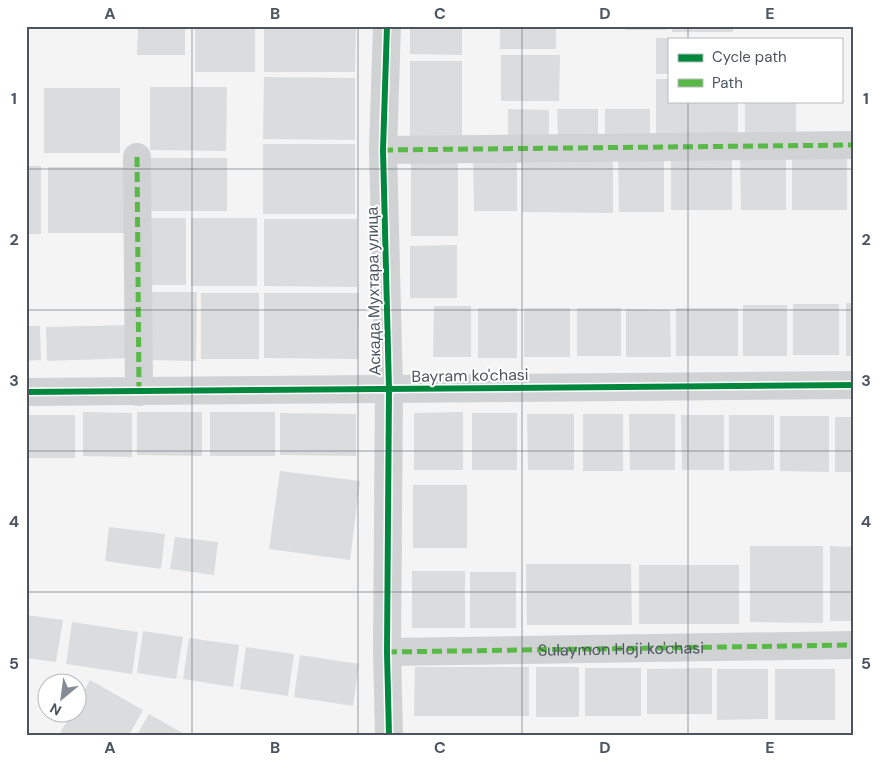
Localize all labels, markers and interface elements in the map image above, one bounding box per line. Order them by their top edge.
text: A [104,3,116,24]
text: B [270,3,280,24]
text: C [434,3,446,24]
text: D [599,3,611,24]
text: E [765,3,775,24]
legend [668,38,842,102]
text: Cycle path [712,47,787,67]
text: Path [712,73,743,93]
text: 1 [11,88,17,109]
text: 1 [863,88,869,109]
street label: Аскада Мухтара улица [362,206,385,376]
text: 2 [9,229,19,250]
text: 2 [861,229,871,250]
street label: Bayram ko'chasi [411,364,529,387]
text: 3 [9,370,19,391]
text: 3 [861,370,871,391]
text: 4 [9,511,19,532]
text: 4 [861,511,871,532]
street label: Sulaymon Hoji ko'chasi [538,637,704,661]
text: 5 [9,653,19,674]
text: 5 [861,653,871,674]
north arrow [38,674,88,724]
text: N [47,699,65,720]
text: A [104,737,116,758]
text: B [270,737,280,758]
text: C [434,737,446,758]
text: D [599,737,611,758]
text: E [765,737,775,758]

